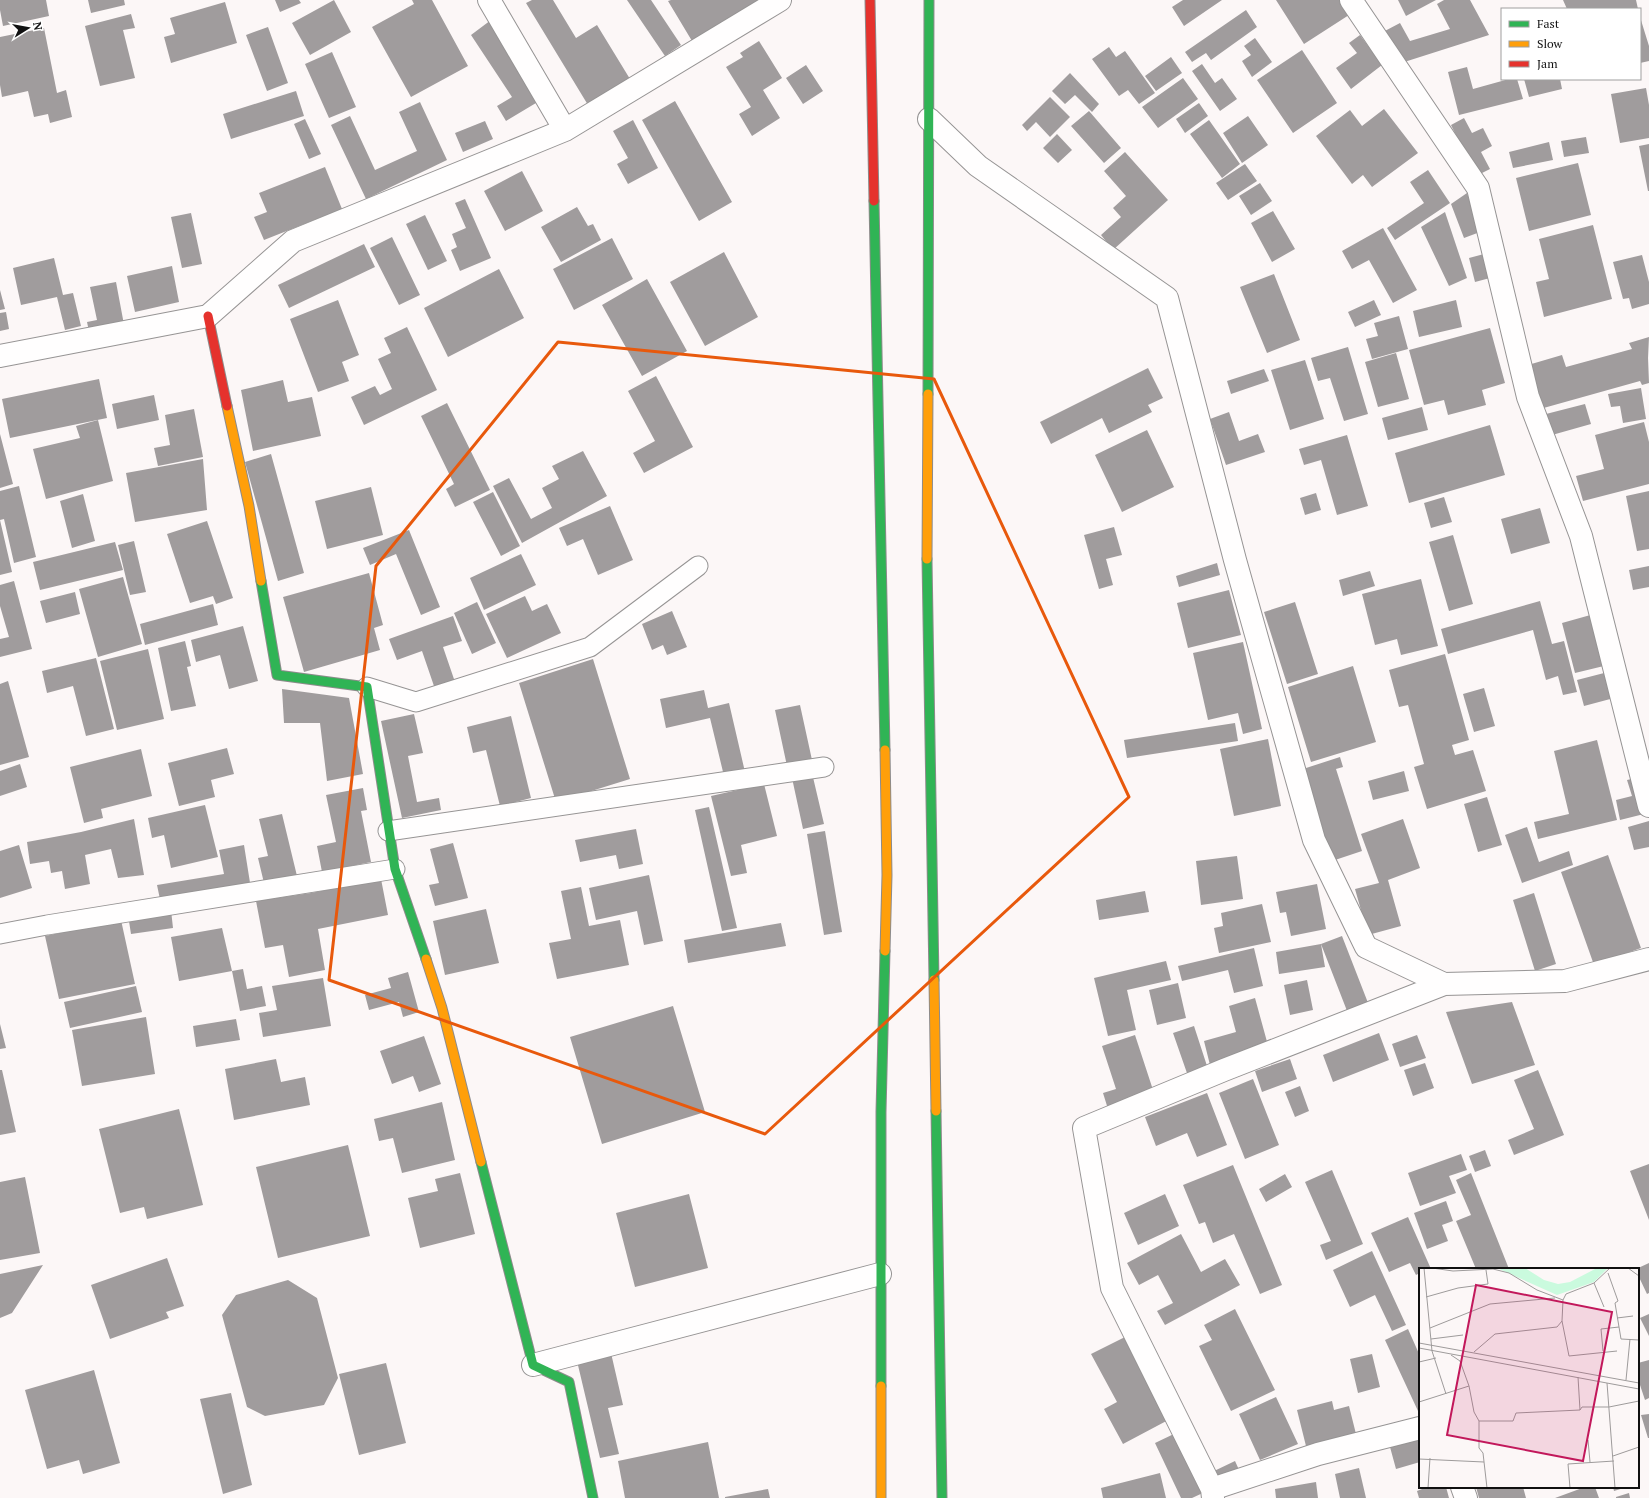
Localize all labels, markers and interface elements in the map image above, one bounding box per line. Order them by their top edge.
north arrow [8,8,48,48]
legend [1501,8,1641,80]
text: Fast [1537,16,1560,31]
text: N [30,21,46,32]
text: Slow [1537,36,1563,51]
text: Jam [1537,56,1558,71]
inset map [1419,1268,1639,1488]

